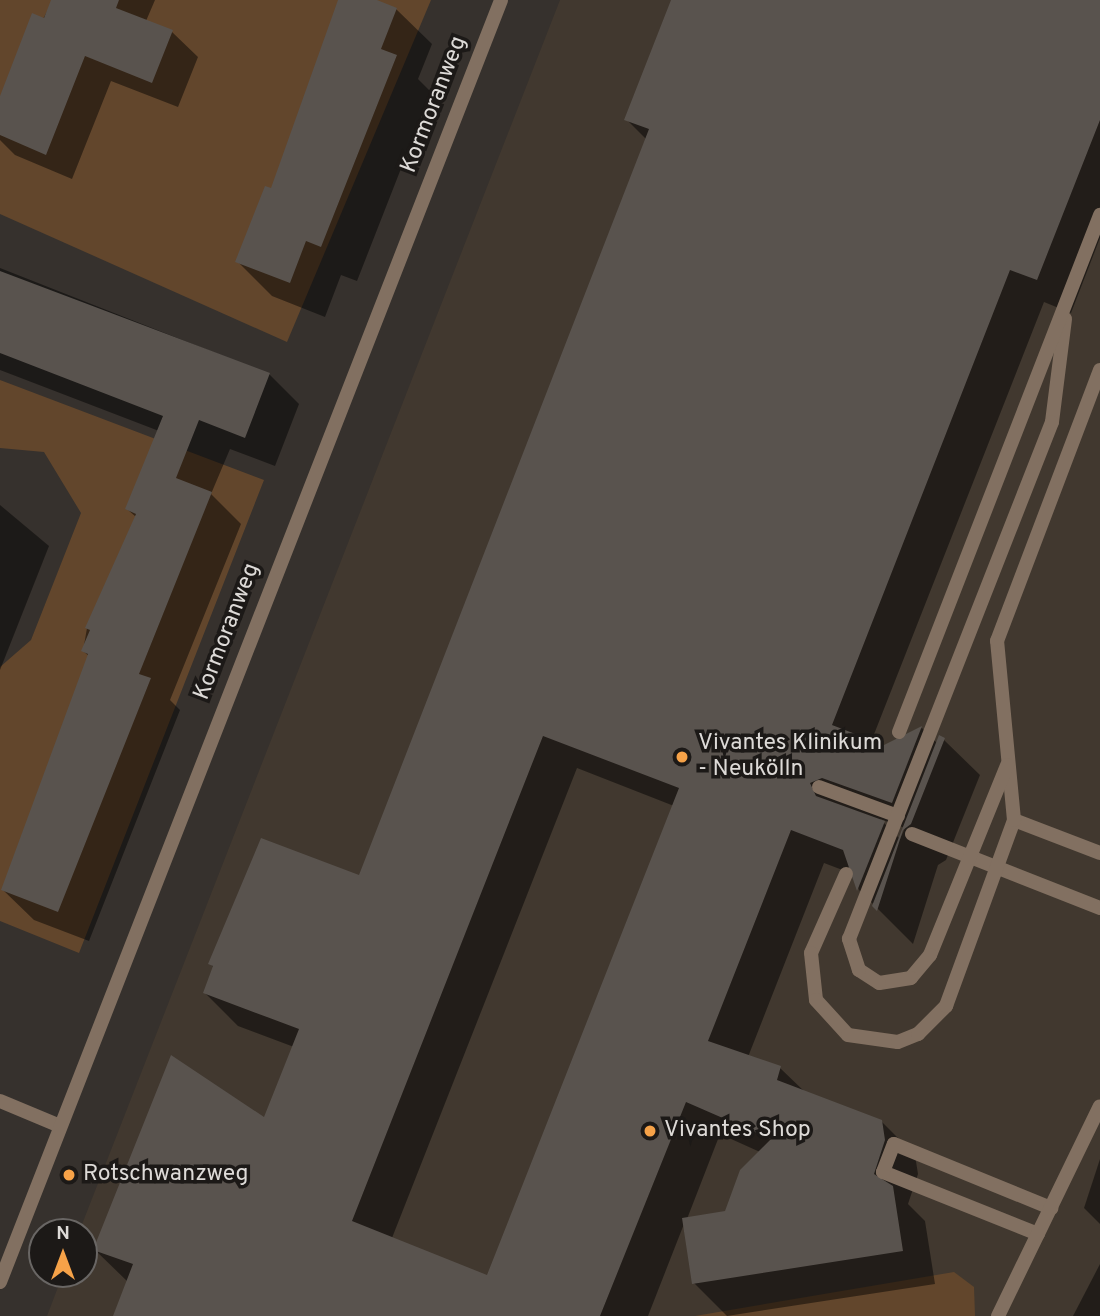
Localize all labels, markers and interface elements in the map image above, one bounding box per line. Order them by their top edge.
street label: Kormoranweg [396,33,474,177]
street label: Kormoranweg [189,560,267,704]
place label: Vivantes Klinikum - Neukölln [698,730,882,784]
marker: Vivantes Klinikum - Neukölln [672,747,692,767]
place label: Vivantes Shop [664,1117,811,1145]
marker: Vivantes Shop [642,1123,658,1139]
place label: Rotschwanzweg [83,1161,249,1189]
marker: Rotschwanzweg [61,1167,77,1183]
north arrow [28,1218,98,1288]
text: N [56,1222,70,1246]

